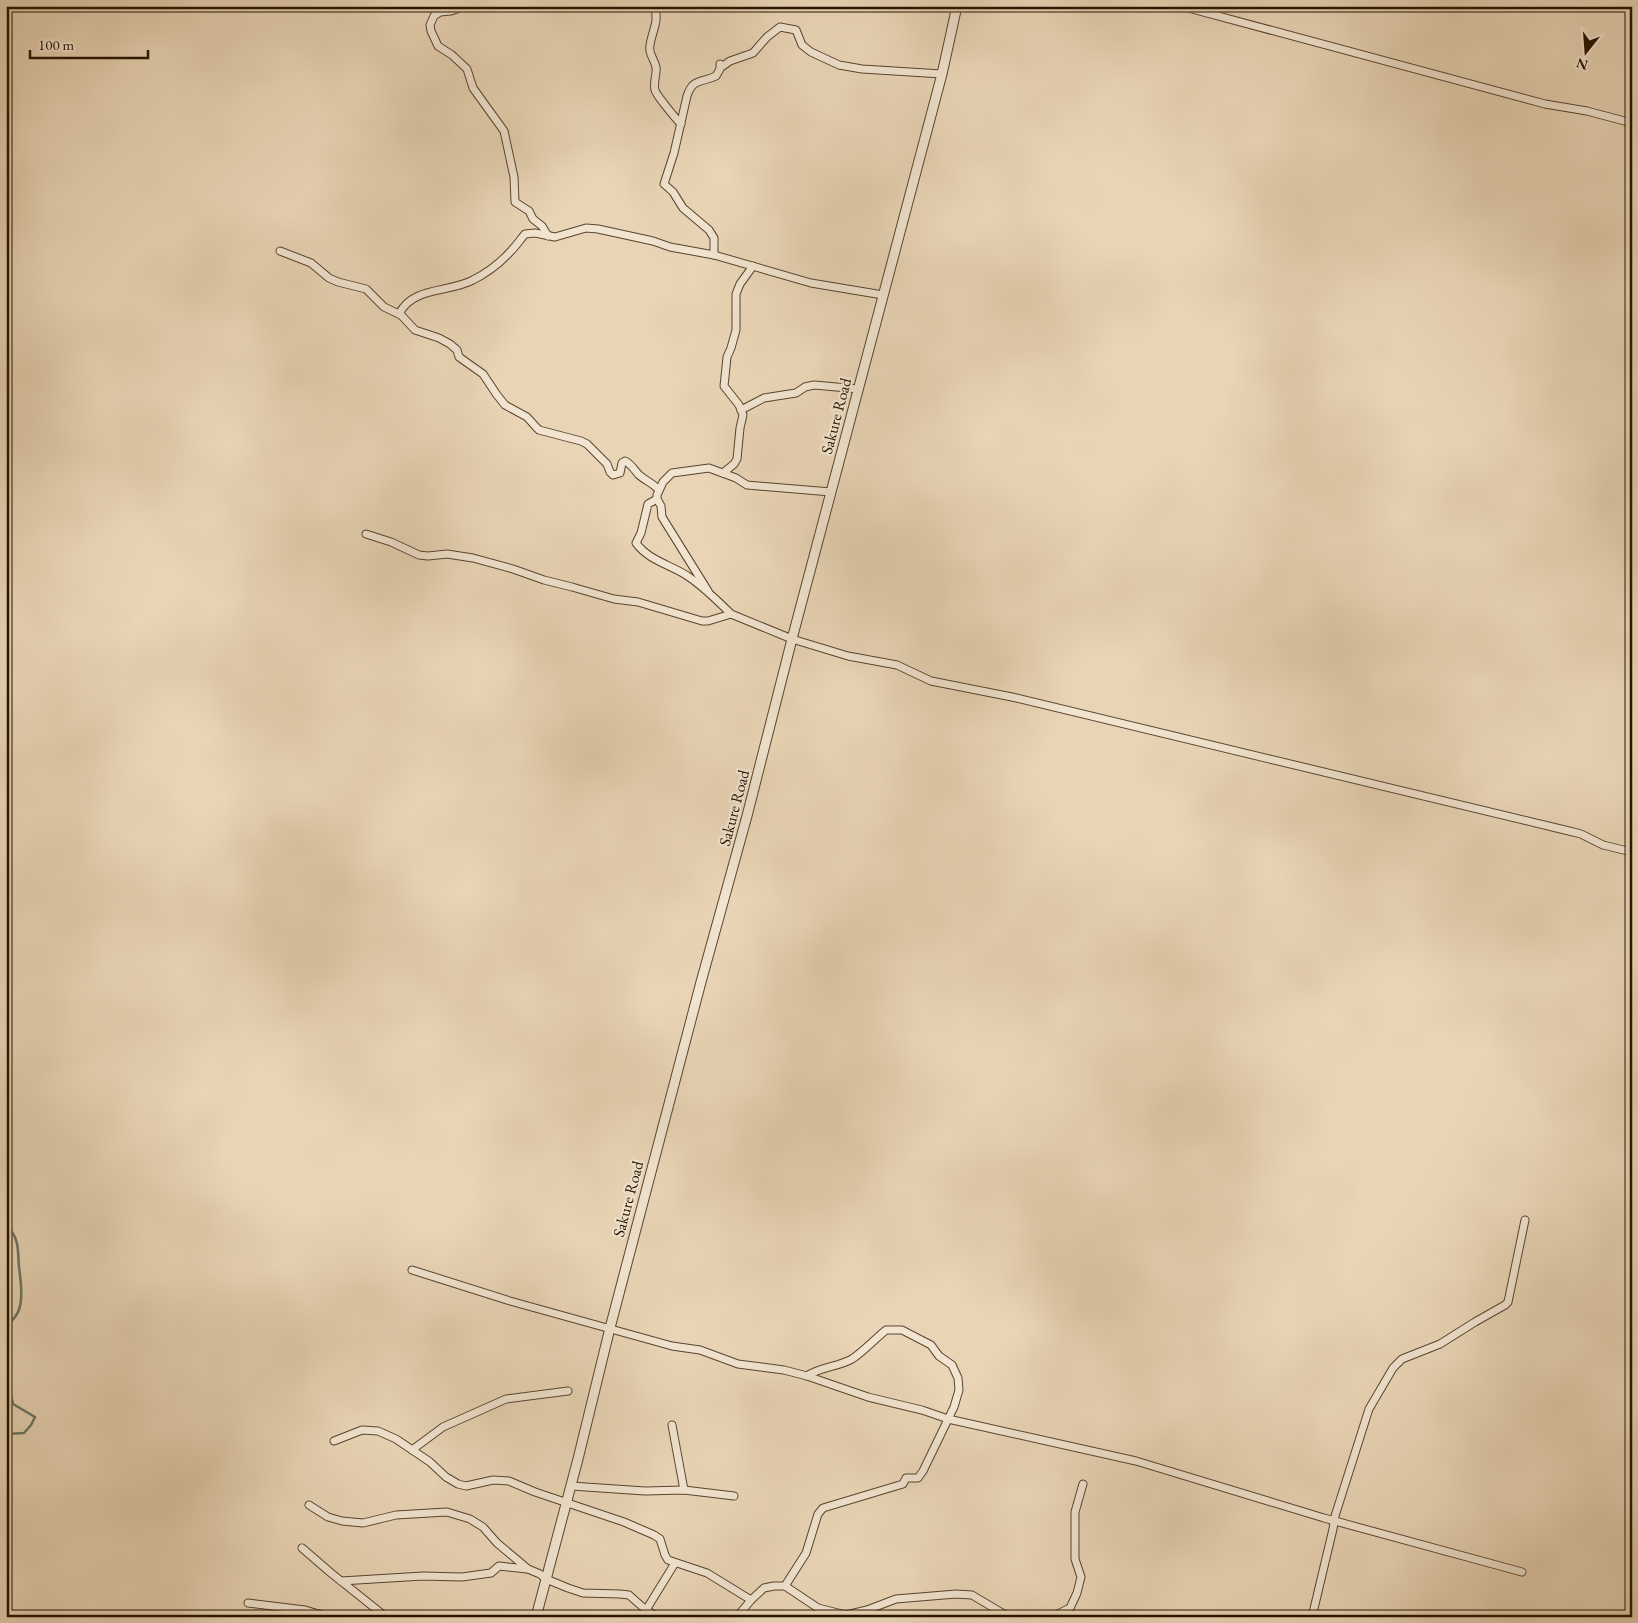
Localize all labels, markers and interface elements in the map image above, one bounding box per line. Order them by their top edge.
scale bar [30,28,148,60]
north arrow [1560,28,1610,78]
text: 100 m [38,35,75,54]
text: N [1574,54,1590,75]
street label: Sakure Road [816,375,856,456]
street label: Sakure Road [714,767,754,848]
street label: Sakure Road [608,1158,648,1239]

